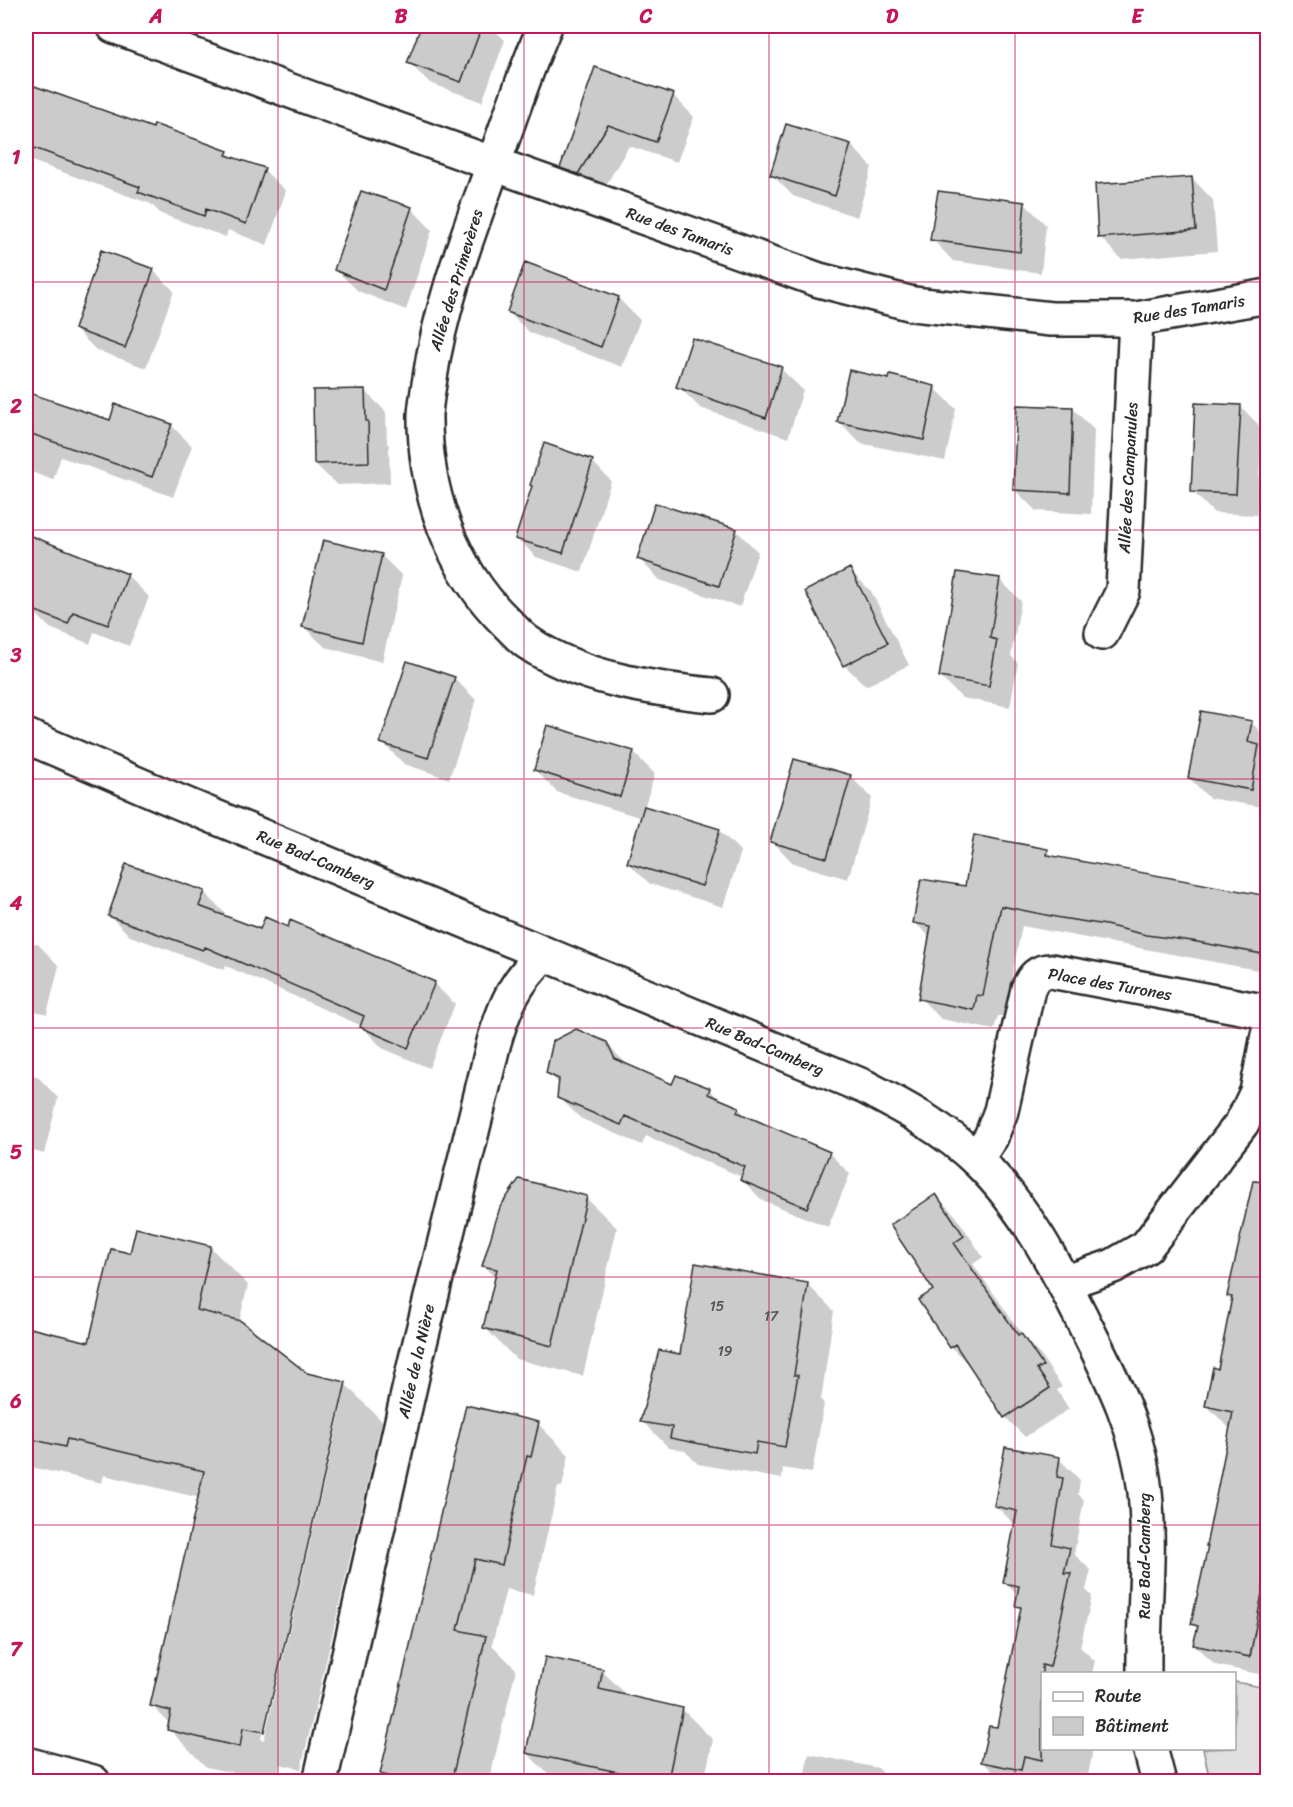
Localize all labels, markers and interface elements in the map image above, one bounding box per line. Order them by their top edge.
text: A [148,0,163,34]
text: B [395,0,408,34]
text: C [639,0,653,34]
text: D [886,0,899,34]
text: E [1131,0,1144,34]
text: 1 [12,140,21,175]
street label: Rue des Tamaris [622,198,738,264]
street label: Allée des Primevères [420,205,491,355]
street label: Rue des Tamaris [1131,286,1247,332]
text: 2 [9,389,22,424]
street label: Allée des Campanules [1110,401,1146,555]
text: 3 [10,638,22,673]
street label: Rue Bad-Camberg [252,821,380,897]
text: 4 [9,886,23,921]
street label: Place des Turones [1046,959,1175,1009]
street label: Rue Bad-Camberg [701,1008,829,1084]
text: 5 [10,1135,22,1170]
house number: 15 [710,1294,725,1319]
street label: Allée de la Nière [389,1301,443,1422]
house number: 17 [764,1304,779,1329]
house number: 19 [718,1339,733,1364]
text: 6 [9,1384,22,1419]
street label: Rue Bad-Camberg [1130,1493,1159,1619]
text: 7 [10,1632,23,1667]
legend [1041,1672,1236,1750]
text: Route [1095,1680,1142,1712]
text: Bâtiment [1095,1710,1169,1742]

